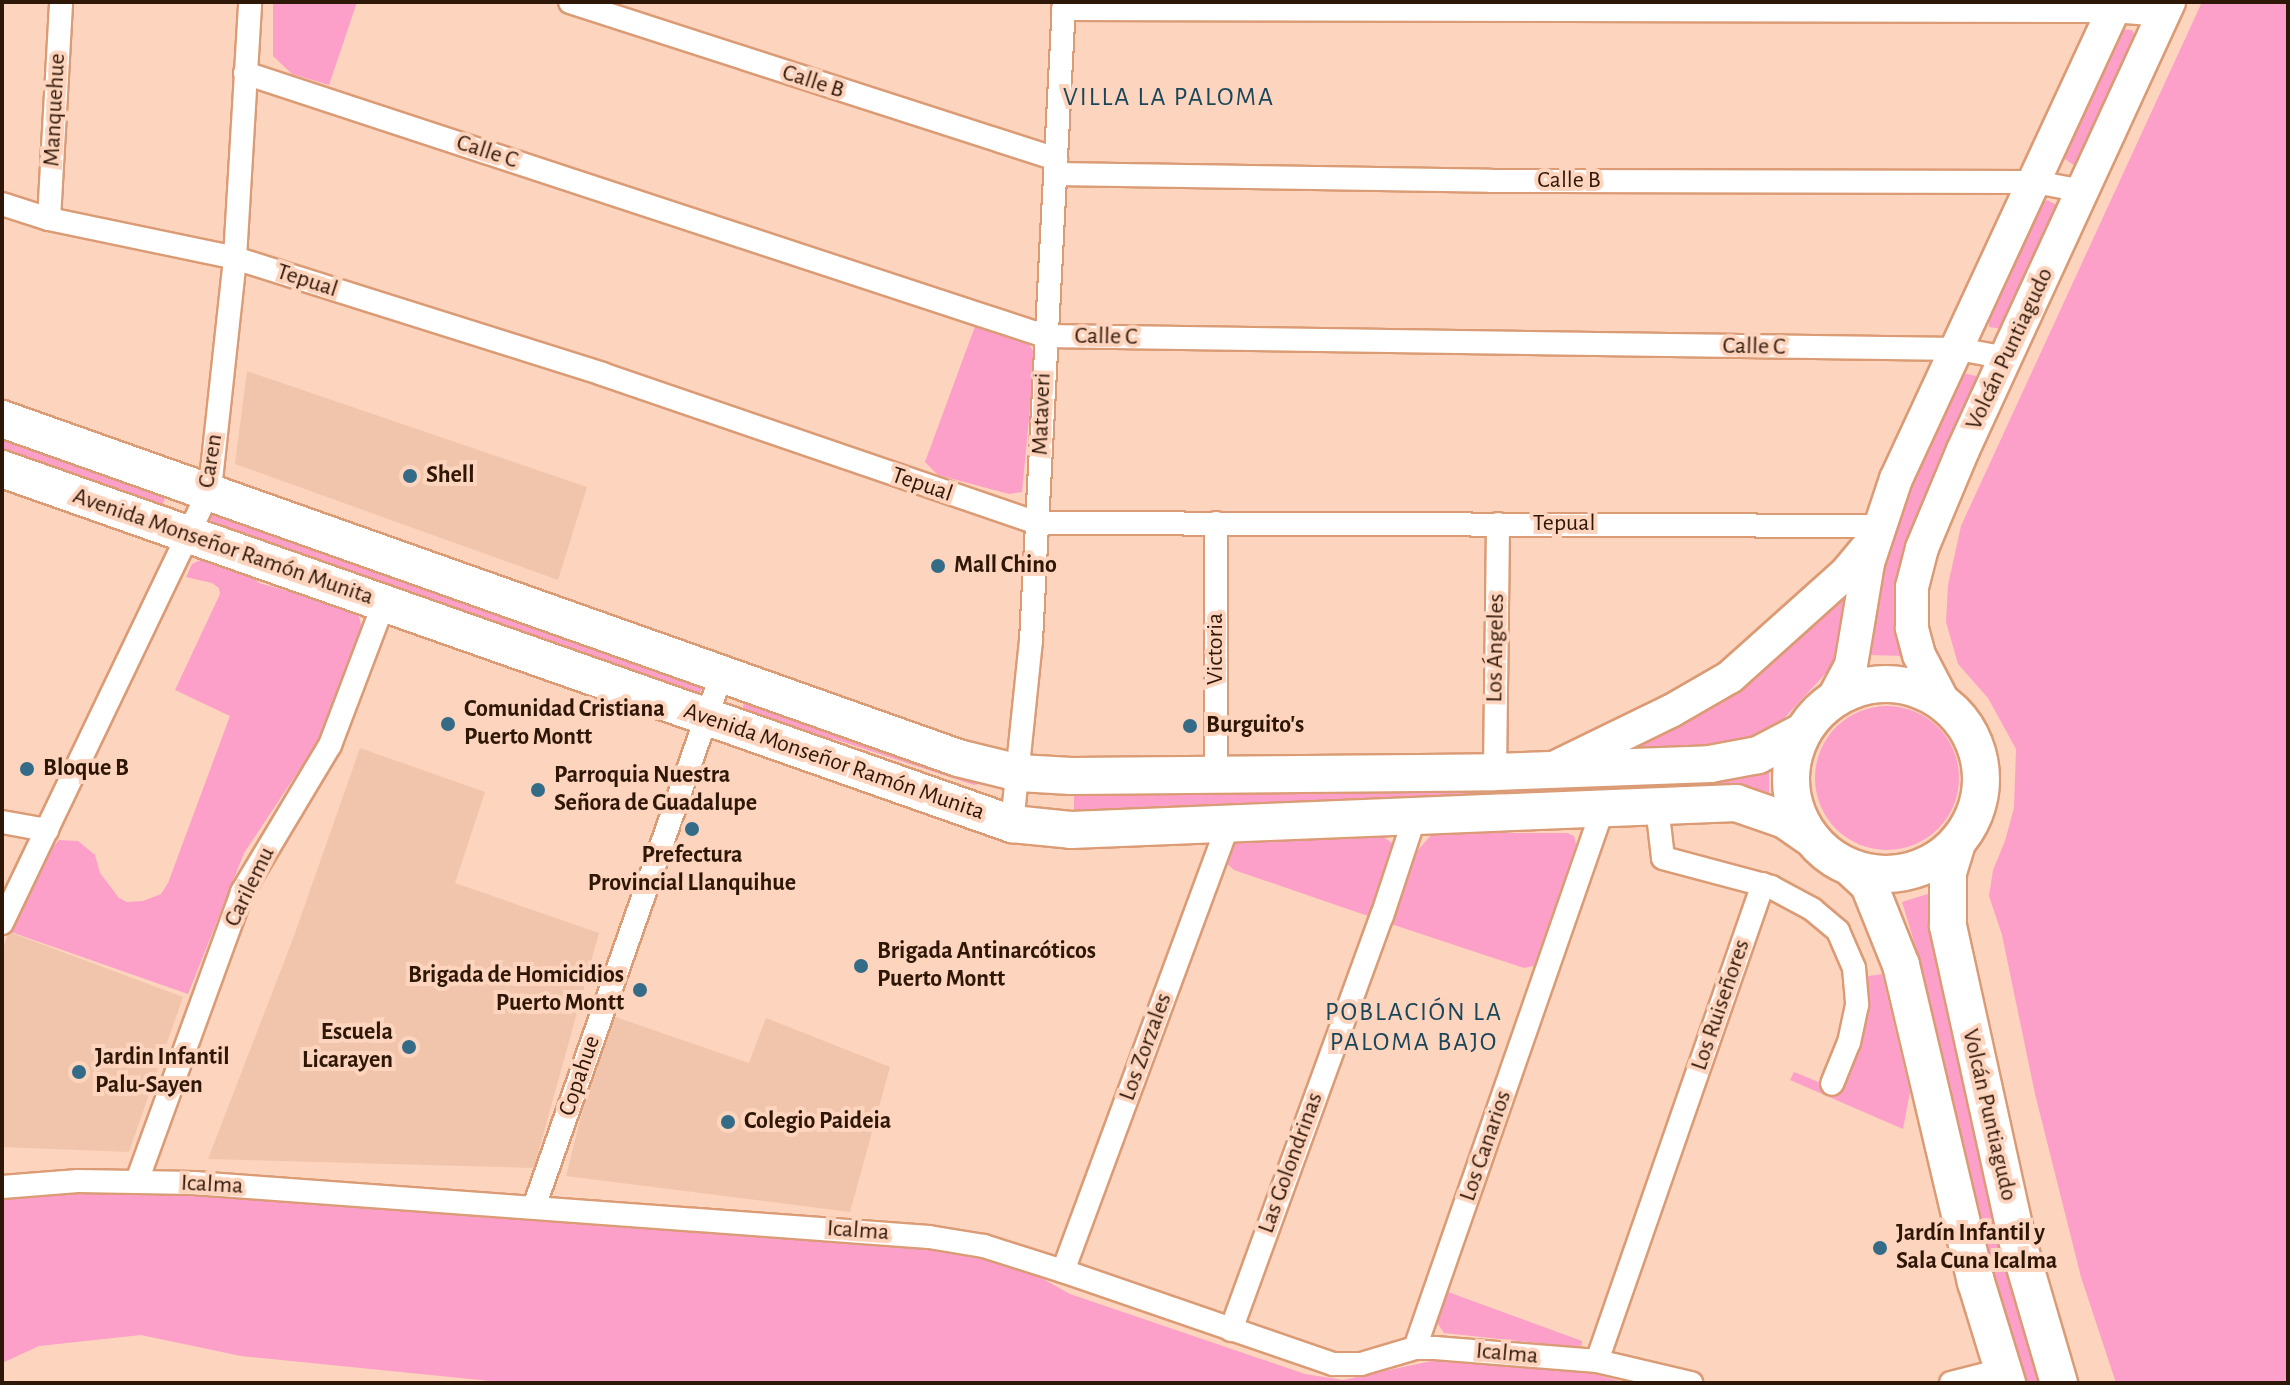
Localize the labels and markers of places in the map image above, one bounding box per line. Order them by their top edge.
place label: Shell [426,462,474,490]
marker: Shell [401,467,419,485]
place label: Mall Chino [954,552,1057,580]
marker: Mall Chino [929,557,947,575]
place label: Comunidad Cristiana Puerto Montt [464,696,665,752]
place label: Burguito's [1206,712,1304,740]
marker: Comunidad Cristiana Puerto Montt [439,715,457,733]
marker: Burguito's [1181,717,1199,735]
place label: Bloque B [43,755,129,783]
marker: Bloque B [18,760,36,778]
place label: Parroquia Nuestra Señora de Guadalupe [554,762,757,818]
marker: Parroquia Nuestra Señora de Guadalupe [529,781,547,799]
marker: Prefectura Provincial Llanquihue [683,820,701,838]
place label: Prefectura Provincial Llanquihue [588,842,796,898]
place label: Brigada Antinarcóticos Puerto Montt [877,938,1096,994]
marker: Brigada Antinarcóticos Puerto Montt [852,957,870,975]
place label: Brigada de Homicidios Puerto Montt [408,962,624,1018]
marker: Brigada de Homicidios Puerto Montt [631,981,649,999]
place label: Escuela Licarayen [302,1019,393,1075]
marker: Escuela Licarayen [400,1038,418,1056]
place label: Jardin Infantil Palu-Sayen [95,1044,230,1100]
marker: Jardin Infantil Palu-Sayen [70,1063,88,1081]
place label: Colegio Paideia [744,1108,891,1136]
marker: Colegio Paideia [719,1113,737,1131]
place label: Jardín Infantil y Sala Cuna Icalma [1896,1220,2057,1276]
marker: Jardín Infantil y Sala Cuna Icalma [1871,1239,1889,1257]

